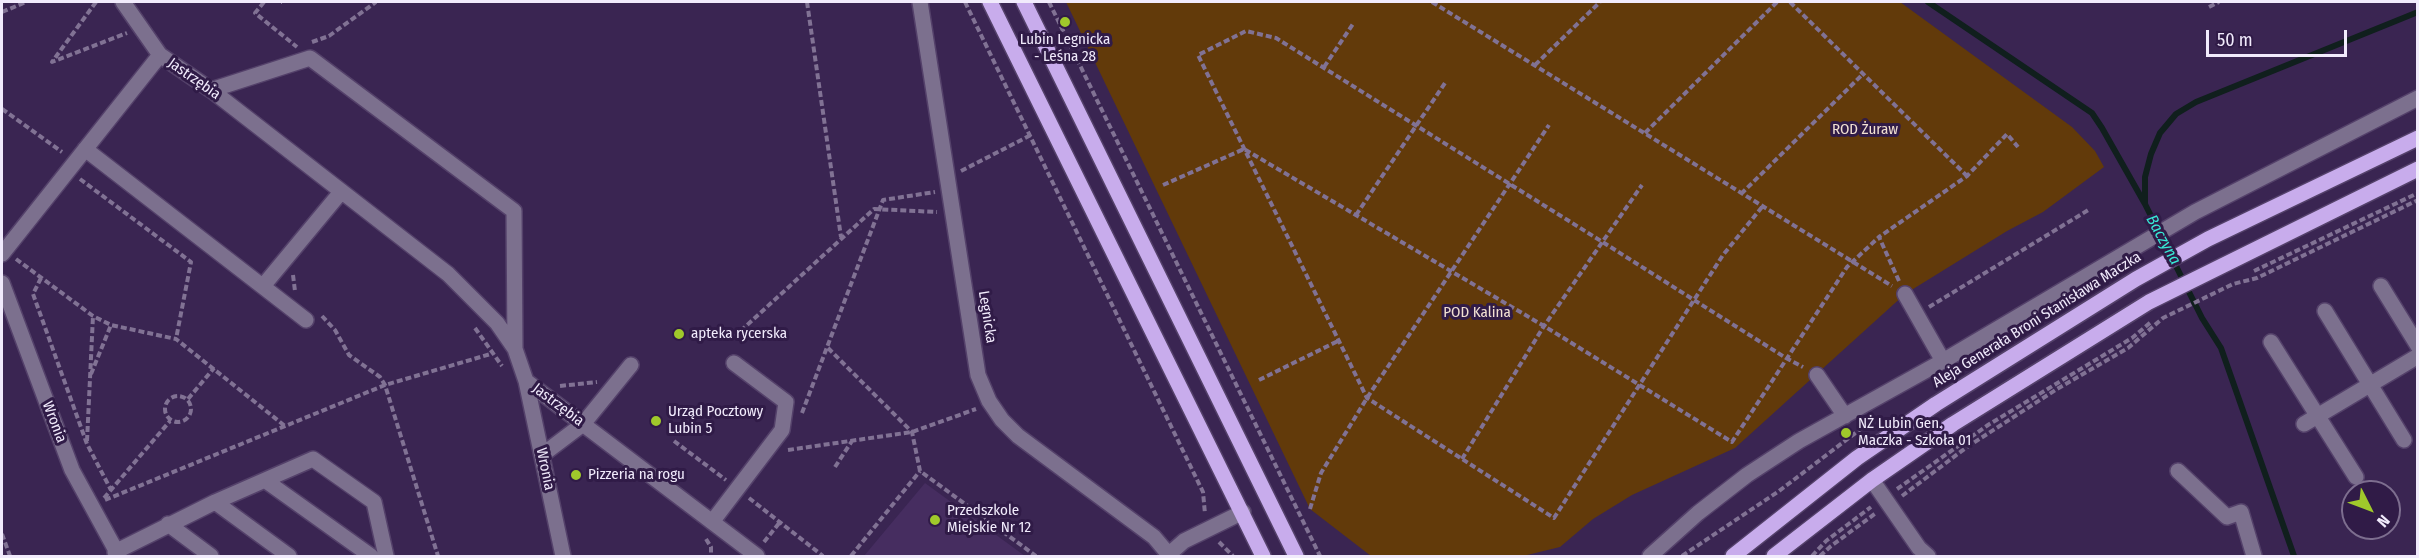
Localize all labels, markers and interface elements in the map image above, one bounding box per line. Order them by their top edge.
marker: Lubin Legnicka - Leśna 28 [1058,15,1072,29]
scale bar [2209,18,2350,56]
text: 50 m [2217,29,2253,51]
place label: Lubin Legnicka - Leśna 28 [1020,31,1110,66]
street label: Jastrzębia [164,54,224,104]
park label: ROD Żuraw [1832,121,1898,139]
water label: Baczyna [2142,212,2184,268]
street label: Aleja Generała Broni Stanisława Maczka [1929,248,2145,392]
street label: Legnicka [974,289,1000,345]
park label: POD Kalina [1443,304,1511,322]
place label: apteka rycerska [691,325,787,343]
marker: apteka rycerska [672,327,686,341]
street label: Jastrzębia [529,380,587,430]
street label: Wronia [38,399,70,445]
place label: Urząd Pocztowy Lubin 5 [668,403,763,438]
marker: Urząd Pocztowy Lubin 5 [649,414,663,428]
place label: NŻ Lubin Gen. Maczka - Szkoła 01 [1858,415,1971,450]
marker: NŻ Lubin Gen. Maczka - Szkoła 01 [1839,426,1853,440]
street label: Wronia [532,446,558,492]
place label: Pizzeria na rogu [588,466,685,484]
marker: Pizzeria na rogu [569,468,583,482]
north arrow [2341,480,2401,540]
place label: Przedszkole Miejskie Nr 12 [947,502,1031,537]
text: N [2373,511,2394,531]
marker: Przedszkole Miejskie Nr 12 [928,513,942,527]

